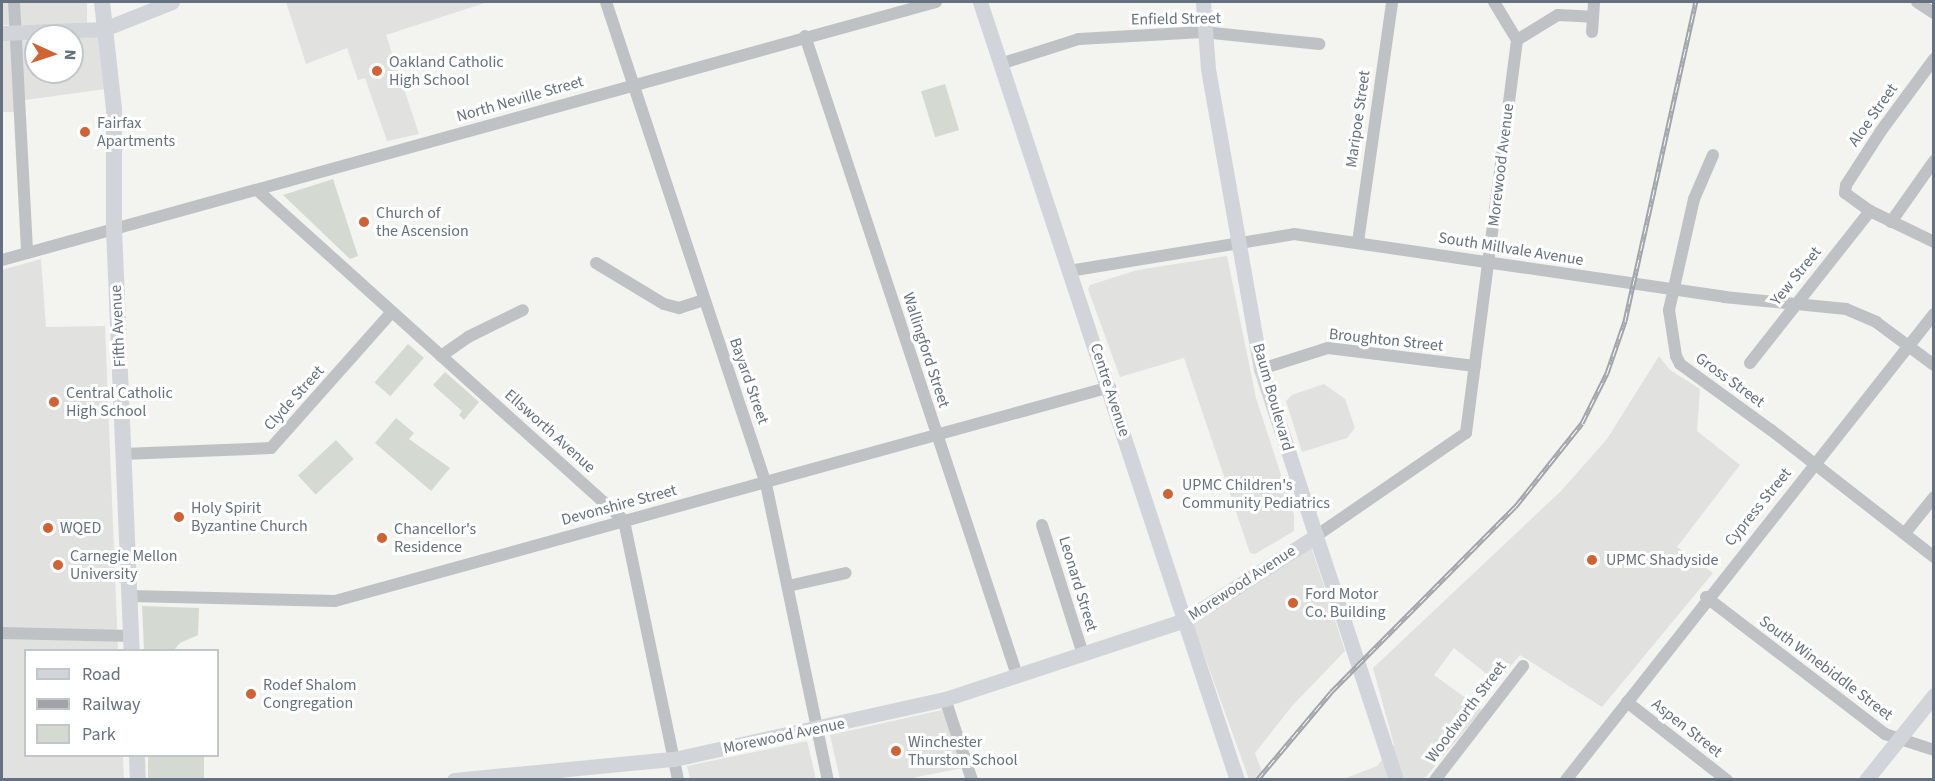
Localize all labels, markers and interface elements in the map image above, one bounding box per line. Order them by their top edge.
street label: Enfield Street [1131,9,1221,29]
north arrow [24,24,84,84]
text: N [59,49,81,61]
place label: Oakland Catholic High School [389,52,504,90]
marker: Oakland Catholic High School [370,64,384,78]
street label: Maripoe Street [1342,69,1374,169]
street label: North Neville Street [454,72,586,126]
street label: Aloe Street [1844,80,1902,150]
street label: Morewood Avenue [1484,102,1518,228]
place label: Fairfax Apartments [97,113,175,151]
marker: Fairfax Apartments [78,125,92,139]
place label: Church of the Ascension [376,203,469,241]
marker: Church of the Ascension [357,215,371,229]
street label: South Millvale Avenue [1437,228,1585,270]
street label: Yew Street [1767,243,1825,309]
street label: Fifth Avenue [106,284,130,368]
street label: Wallingford Street [898,290,954,410]
street label: Broughton Street [1328,324,1444,356]
street label: Bayard Street [725,335,773,427]
street label: Centre Avenue [1086,341,1134,439]
street label: Baum Boulevard [1248,341,1298,453]
street label: Gross Street [1692,349,1768,411]
street label: Clyde Street [260,362,328,434]
place label: Central Catholic High School [66,383,173,421]
street label: Ellsworth Avenue [501,385,599,477]
marker: Central Catholic High School [47,395,61,409]
street label: Cypress Street [1721,464,1795,550]
place label: UPMC Children's Community Pediatrics [1182,475,1330,513]
street label: Devonshire Street [559,480,679,530]
marker: UPMC Children's Community Pediatrics [1159,485,1177,503]
place label: Holy Spirit Byzantine Church [191,498,308,536]
marker: Holy Spirit Byzantine Church [172,510,186,524]
place label: WQED [60,518,101,538]
place label: Chancellor's Residence [394,519,476,557]
marker: WQED [41,521,55,535]
marker: Chancellor's Residence [375,531,389,545]
street label: Leonard Street [1054,534,1102,634]
street label: Morewood Avenue [1185,541,1299,625]
place label: Carnegie Mellon University [70,546,178,584]
place label: UPMC Shadyside [1606,550,1718,570]
marker: UPMC Shadyside [1583,551,1601,569]
marker: Carnegie Mellon University [51,558,65,572]
place label: Ford Motor Co. Building [1305,584,1386,622]
marker: Ford Motor Co. Building [1286,596,1300,610]
street label: South Winebiddle Street [1755,612,1897,724]
legend [24,649,219,757]
street label: Woodworth Street [1422,658,1510,766]
text: Road [82,662,121,687]
place label: Rodef Shalom Congregation [263,675,357,713]
marker: Rodef Shalom Congregation [244,687,258,701]
text: Railway [82,692,141,717]
street label: Aspen Street [1648,694,1726,762]
street label: Morewood Avenue [721,714,847,758]
text: Park [82,722,116,747]
place label: Winchester Thurston School [908,732,1018,770]
marker: Winchester Thurston School [889,744,903,758]

